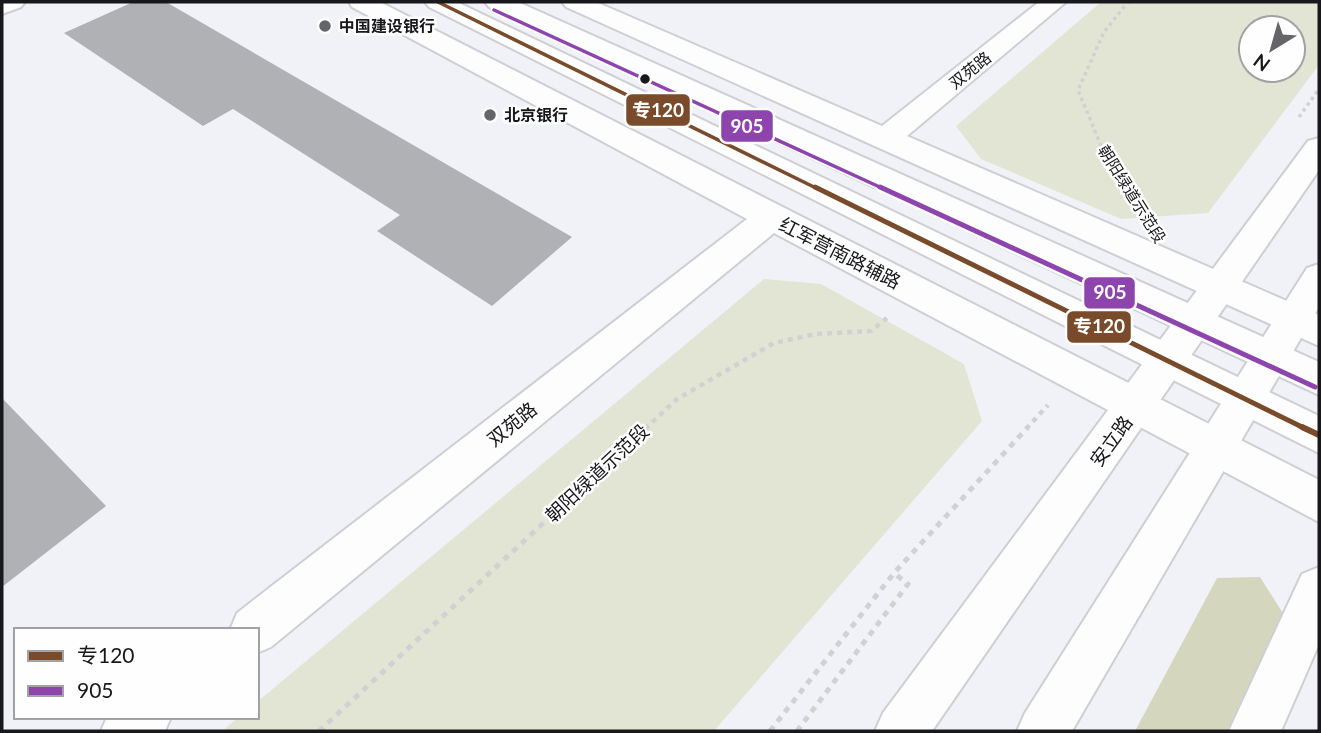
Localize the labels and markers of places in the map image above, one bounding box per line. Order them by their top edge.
place label: 中国建设银行 [339,16,435,35]
marker: 中国建设银行 [317,18,333,34]
unlabelled marker [638,72,652,86]
place label: 北京银行 [504,105,568,124]
marker: 北京银行 [482,107,498,123]

